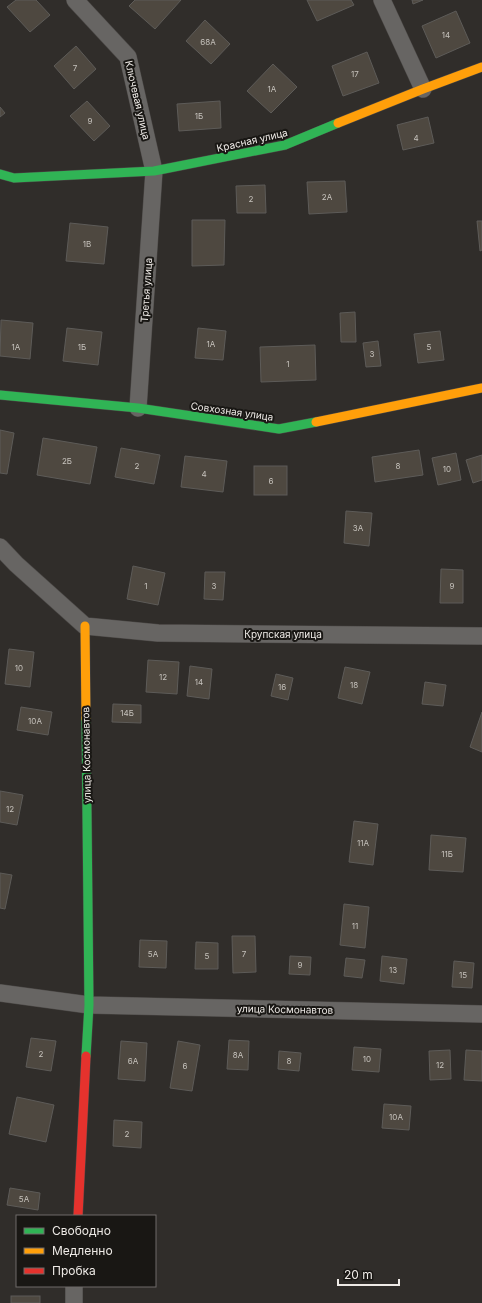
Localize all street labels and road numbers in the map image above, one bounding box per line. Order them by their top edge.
street label: Ключевая улица [123,59,153,141]
street label: Красная улица [215,126,289,154]
street label: Третья улица [138,257,154,323]
street label: Совхозная улица [190,399,274,423]
street label: Крупская улица [244,628,322,640]
street label: улица Космонавтов [79,706,93,803]
street label: улица Космонавтов [237,1002,334,1016]

